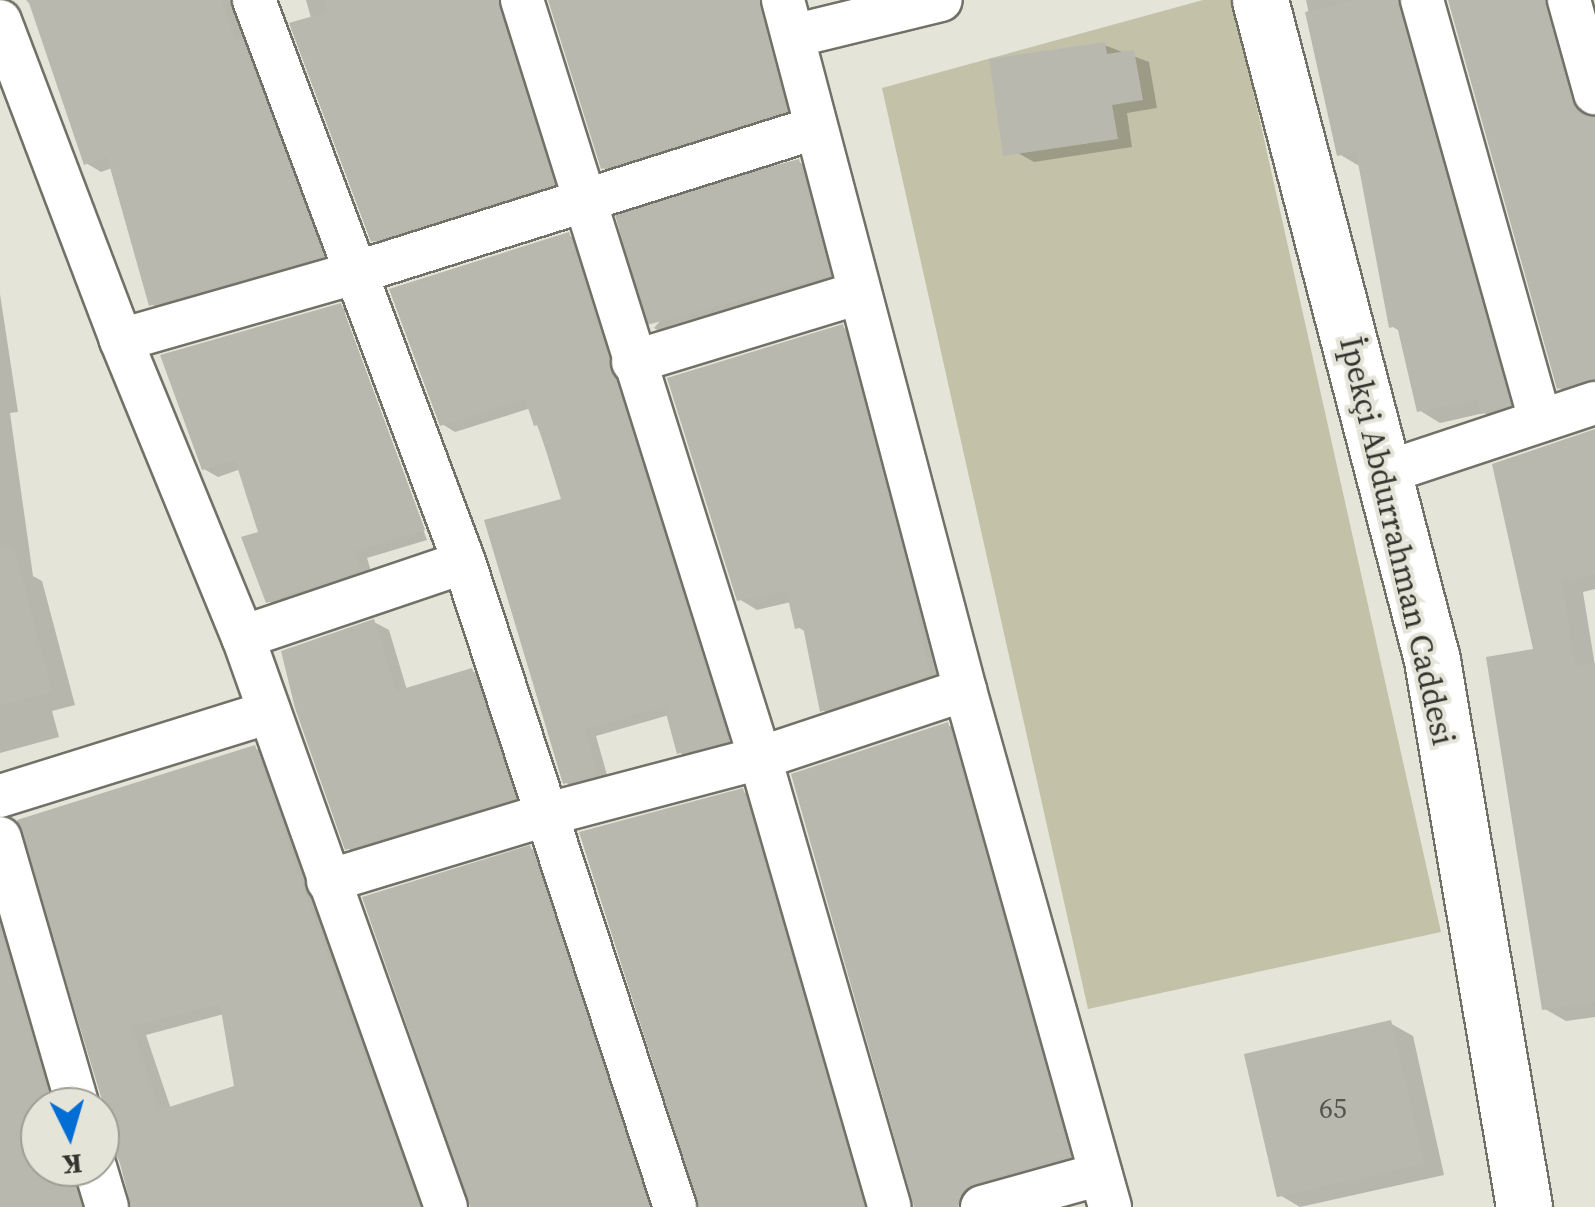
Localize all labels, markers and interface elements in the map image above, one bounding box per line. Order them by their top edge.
street label: İpekçi Abdurrahman Caddesi [1331,333,1463,749]
north arrow [20,1087,120,1187]
house number: 65 [1319,1091,1347,1125]
text: K [61,1145,84,1185]

